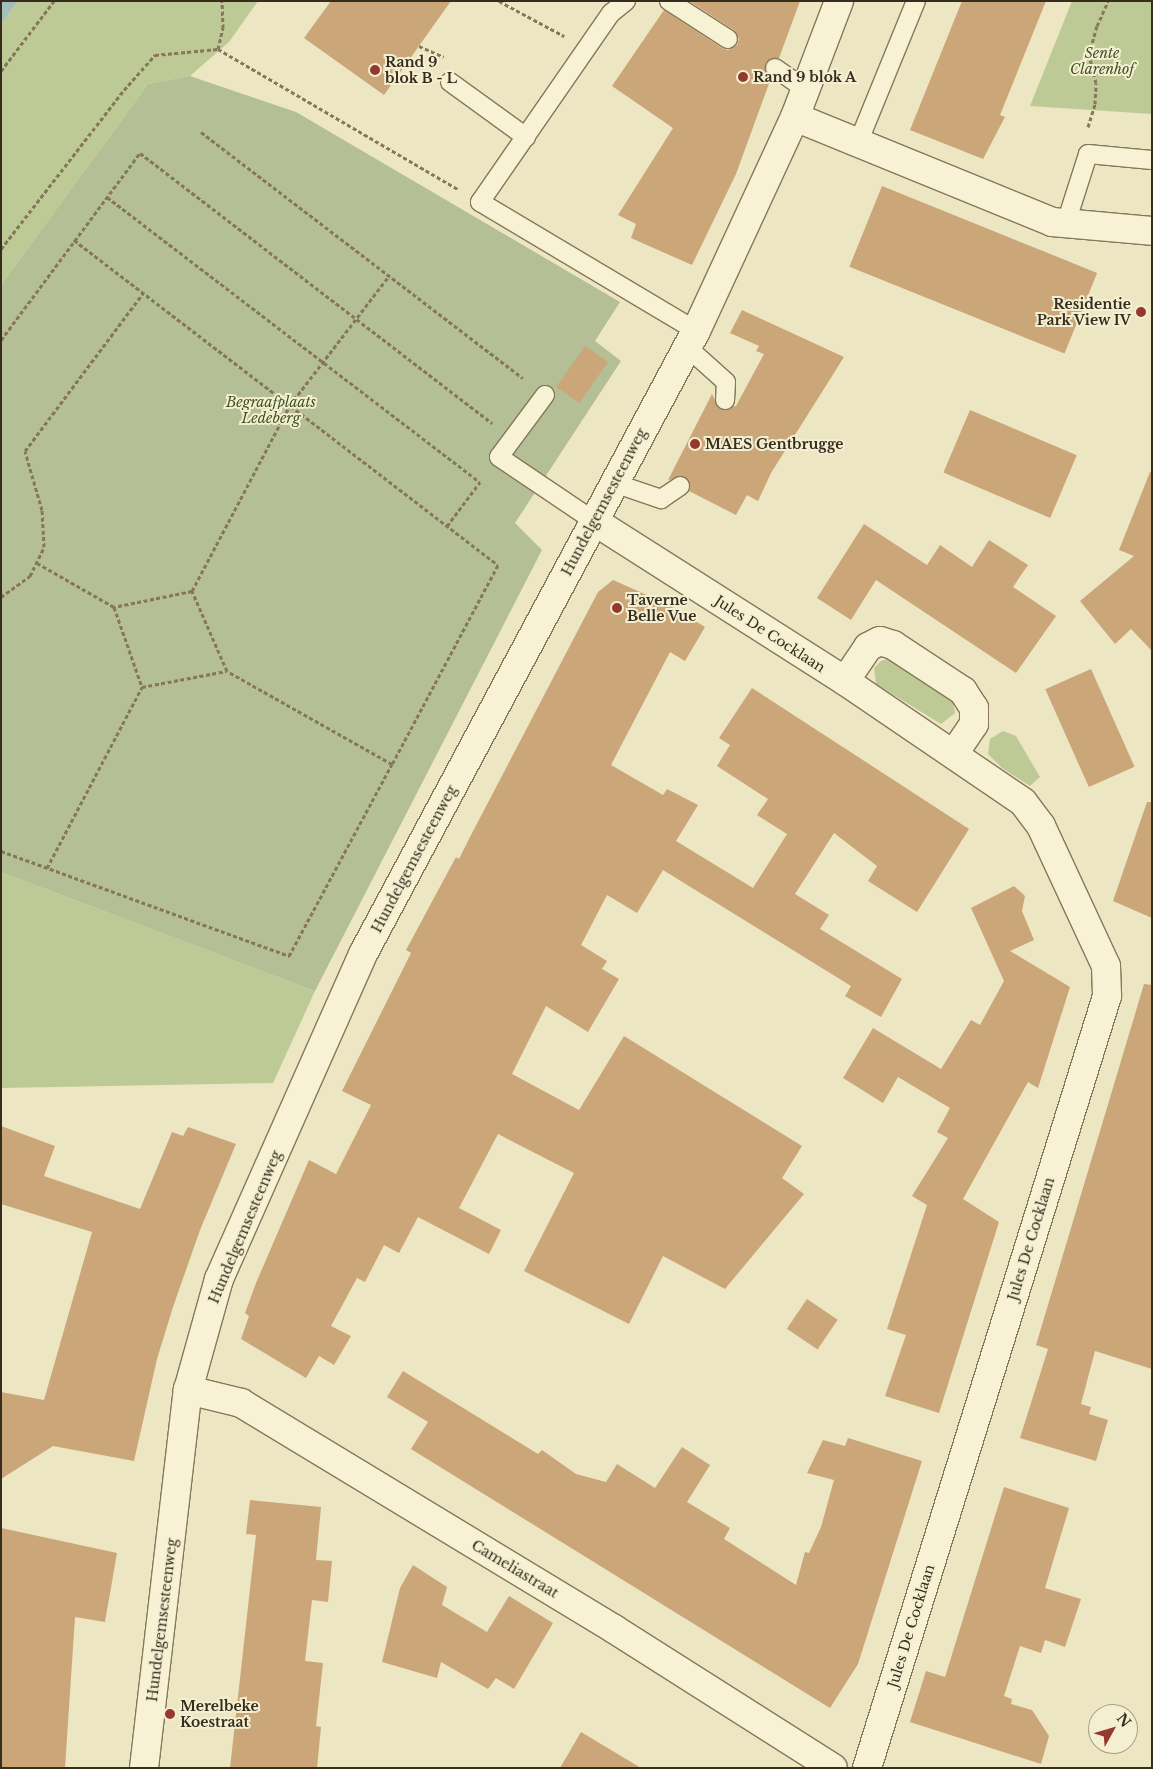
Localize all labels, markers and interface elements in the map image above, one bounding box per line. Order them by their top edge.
park label: Sente Clarenhof [1070,45,1134,78]
place label: Rand 9 blok B - L [385,54,457,86]
marker: Rand 9 blok B - L [369,64,381,76]
place label: Rand 9 blok A [753,69,857,85]
marker: Rand 9 blok A [737,71,749,83]
place label: Residentie Park View IV [1035,296,1131,328]
marker: Residentie Park View IV [1135,306,1147,318]
park label: Begraafplaats Ledeberg [226,394,316,427]
street label: Hundelgemsesteenweg [558,425,650,579]
place label: MAES Gentbrugge [705,436,844,452]
marker: MAES Gentbrugge [689,438,701,450]
place label: Taverne Belle Vue [627,592,697,624]
street label: Jules De Cocklaan [712,592,828,676]
marker: Taverne Belle Vue [611,602,623,614]
street label: Hundelgemsesteenweg [368,782,460,936]
street label: Hundelgemsesteenweg [205,1148,285,1306]
street label: Jules De Cocklaan [1004,1175,1058,1303]
street label: Hundelgemsesteenweg [144,1537,180,1703]
street label: Cameliastraat [469,1537,561,1601]
street label: Jules De Cocklaan [884,1562,938,1690]
place label: Merelbeke Koestraat [180,1698,259,1730]
north arrow [1088,1704,1138,1754]
marker: Merelbeke Koestraat [164,1708,176,1720]
text: N [1113,1709,1135,1731]

